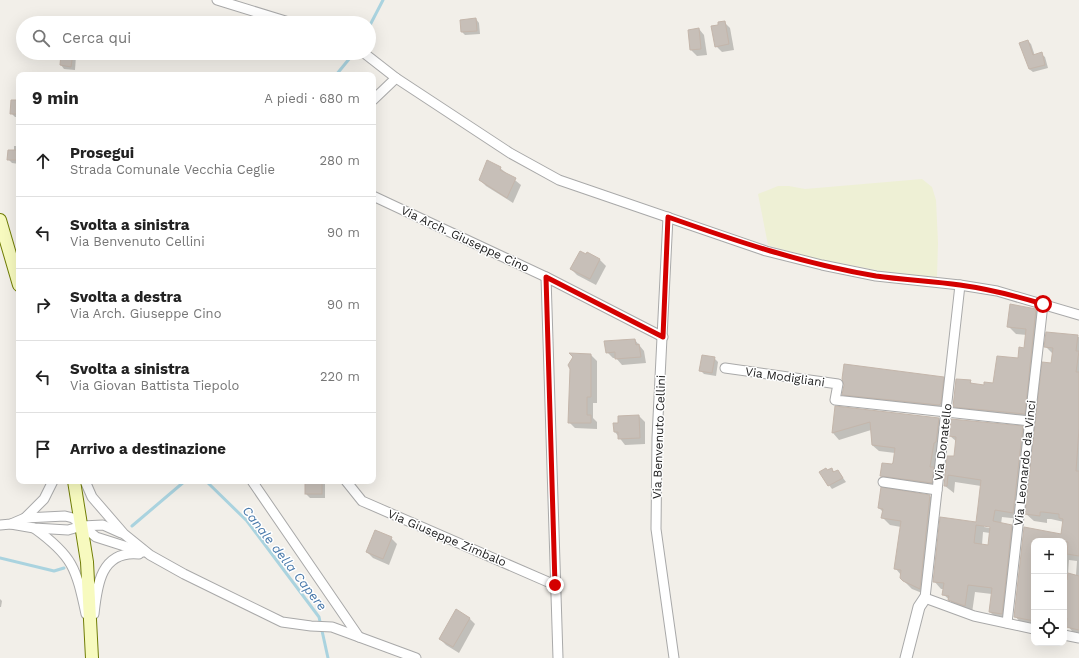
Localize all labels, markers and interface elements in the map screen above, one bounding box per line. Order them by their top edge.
search box [16,16,376,60]
icon: search [30,27,52,49]
text: Cerca qui [62,29,131,47]
text: 9 min [32,88,79,108]
text: A piedi · 680 m [264,91,360,106]
text: Prosegui [70,144,134,162]
icon: ahead [32,150,54,172]
text: 280 m [320,153,360,168]
text: Strada Comunale Vecchia Ceglie [70,162,275,177]
street label: Via Arch. Giuseppe Cino [399,203,531,275]
text: Svolta a sinistra [70,216,190,234]
icon: left [32,222,54,244]
text: 90 m [327,225,360,240]
text: Via Benvenuto Cellini [70,234,205,249]
text: Svolta a destra [70,288,182,306]
icon: right [32,294,54,316]
route start [1034,295,1052,313]
text: 90 m [327,297,360,312]
text: Via Arch. Giuseppe Cino [70,306,221,321]
text: Svolta a sinistra [70,360,190,378]
street label: Via Modigliani [744,364,826,390]
icon: left [32,366,54,388]
text: 220 m [320,369,360,384]
street label: Via Benvenuto Cellini [650,375,668,499]
text: Via Giovan Battista Tiepolo [70,378,239,393]
street label: Via Leonardo da Vinci [1011,399,1039,527]
street label: Via Donatello [931,402,955,482]
icon: arrive [32,438,54,460]
text: Arrivo a destinazione [70,440,226,458]
water label: Canale della Capere [239,503,330,613]
street label: Via Giuseppe Zimbalo [386,507,508,569]
map controls [1031,538,1067,646]
button: + [1031,538,1067,574]
button: − [1031,574,1067,610]
route end [546,576,564,594]
button: locate [1031,610,1067,646]

